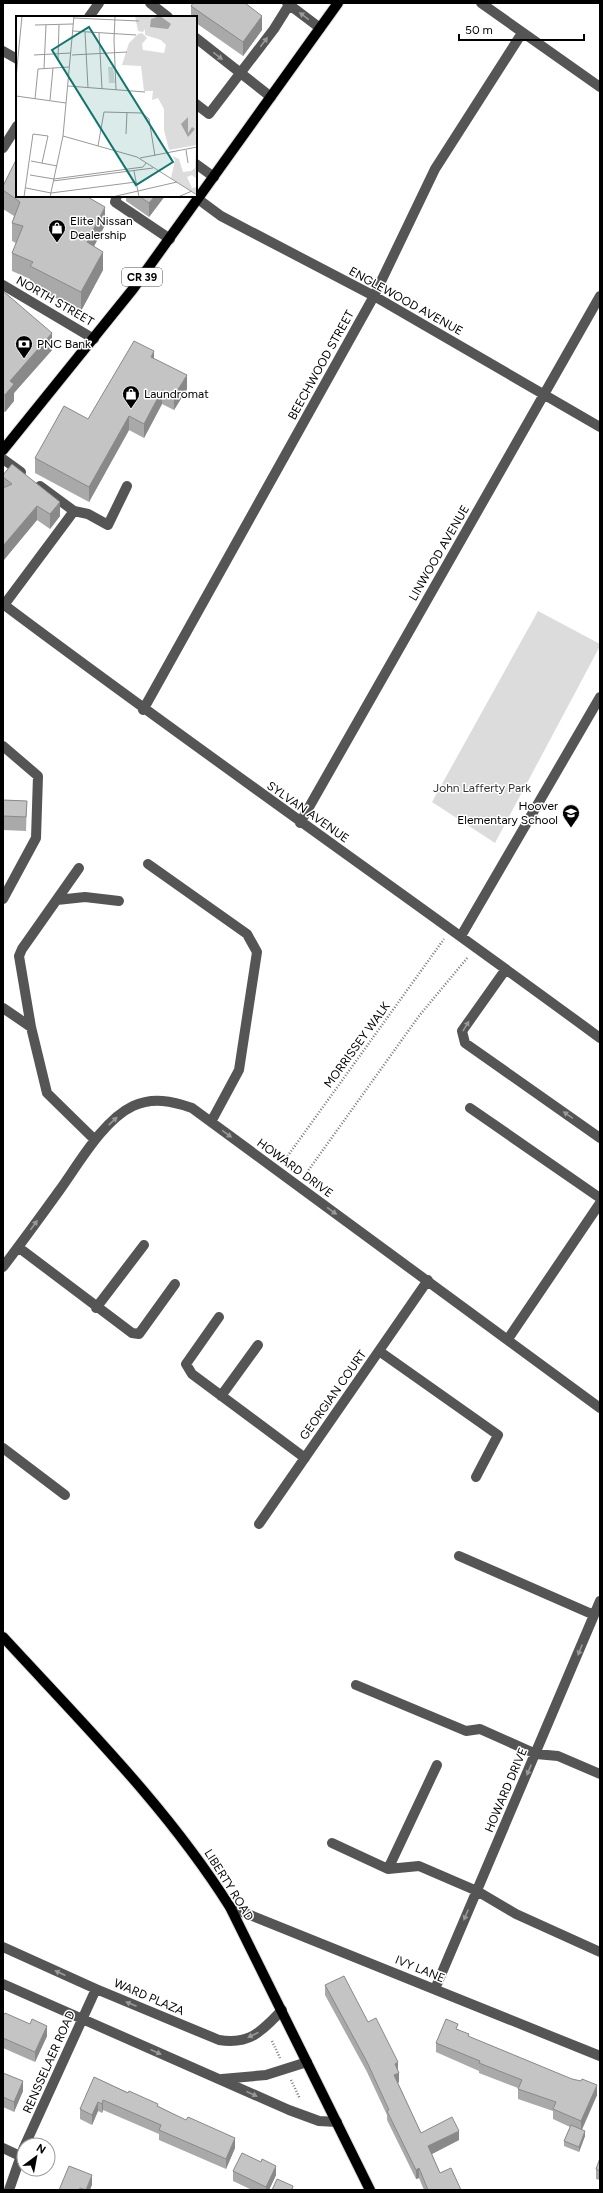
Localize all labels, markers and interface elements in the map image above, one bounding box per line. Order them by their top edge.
one-way arrow [299,12,310,21]
inset map [16,16,197,197]
scale bar [459,16,584,42]
text: 50 m [465,23,493,37]
one-way arrow [260,36,268,47]
one-way arrow [213,51,224,60]
place label: Elite Nissan Dealership [70,214,133,242]
shop icon: Elite Nissan Dealership [47,218,67,243]
street label: ENGLEWOOD AVENUE [347,264,465,338]
road number: CR 39 [122,268,162,286]
street label: NORTH STREET [14,273,96,329]
street label: BEECHWOOD STREET [285,308,357,422]
bank icon: PNC Bank [14,334,34,359]
place label: PNC Bank [37,337,91,351]
shop icon: Laundromat [121,384,141,409]
place label: Laundromat [144,387,209,401]
street label: LINWOOD AVENUE [406,503,472,603]
street label: SYLVAN AVENUE [264,778,352,846]
park label: John Lafferty Park [433,781,531,795]
place label: Hoover Elementary School [457,799,558,827]
school or university icon: Hoover Elementary School [561,803,581,828]
street label: MORRISSEY WALK [321,999,393,1091]
one-way arrow [463,1020,470,1032]
one-way arrow [563,1111,574,1119]
one-way arrow [108,1117,118,1126]
one-way arrow [222,1130,233,1138]
street label: HOWARD DRIVE [254,1136,336,1200]
one-way arrow [327,1207,338,1215]
one-way arrow [30,1219,39,1230]
street label: GEORGIAN COURT [297,1347,369,1442]
one-way arrow [577,1645,583,1656]
street label: HOWARD DRIVE [482,1746,530,1834]
one-way arrow [526,1764,532,1775]
street label: LIBERTY ROAD [201,1847,257,1923]
one-way arrow [463,1909,469,1921]
street label: IVY LANE [393,1953,447,1985]
one-way arrow [55,1970,66,1976]
street label: WARD PLAZA [112,1976,186,2018]
one-way arrow [125,2000,137,2006]
street label: RENSSELAER ROAD [20,2008,78,2116]
one-way arrow [247,2032,259,2038]
one-way arrow [151,2049,162,2055]
one-way arrow [247,2091,259,2097]
north arrow [16,2137,56,2177]
text: N [34,2141,48,2157]

